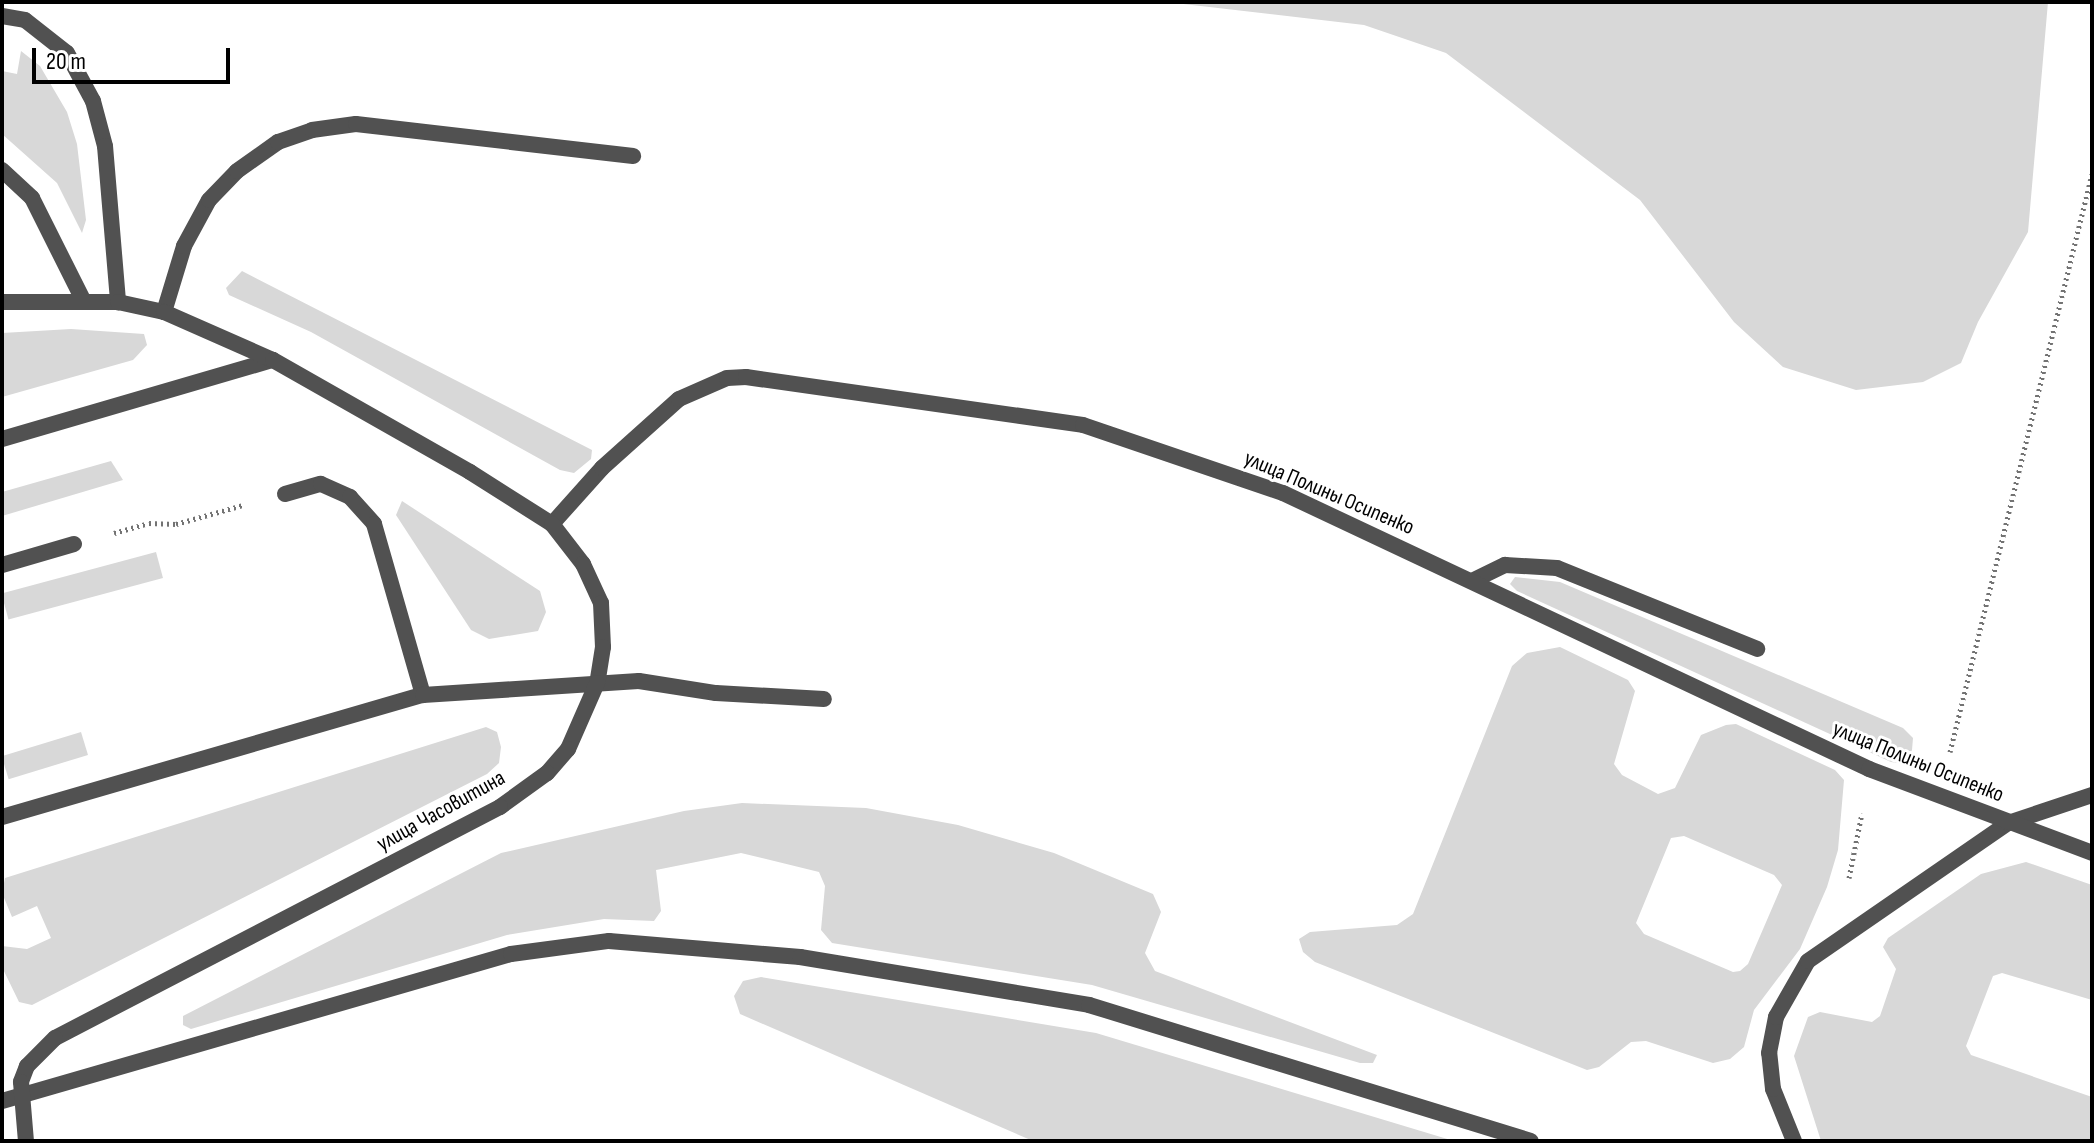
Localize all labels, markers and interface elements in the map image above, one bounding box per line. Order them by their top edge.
scale bar [36,32,234,82]
text: 20 m [46,47,86,76]
street label: улица Полины Осипенко [1240,445,1418,541]
street label: улица Полины Осипенко [1829,716,2007,808]
street label: улица Часовитина [372,765,510,857]

